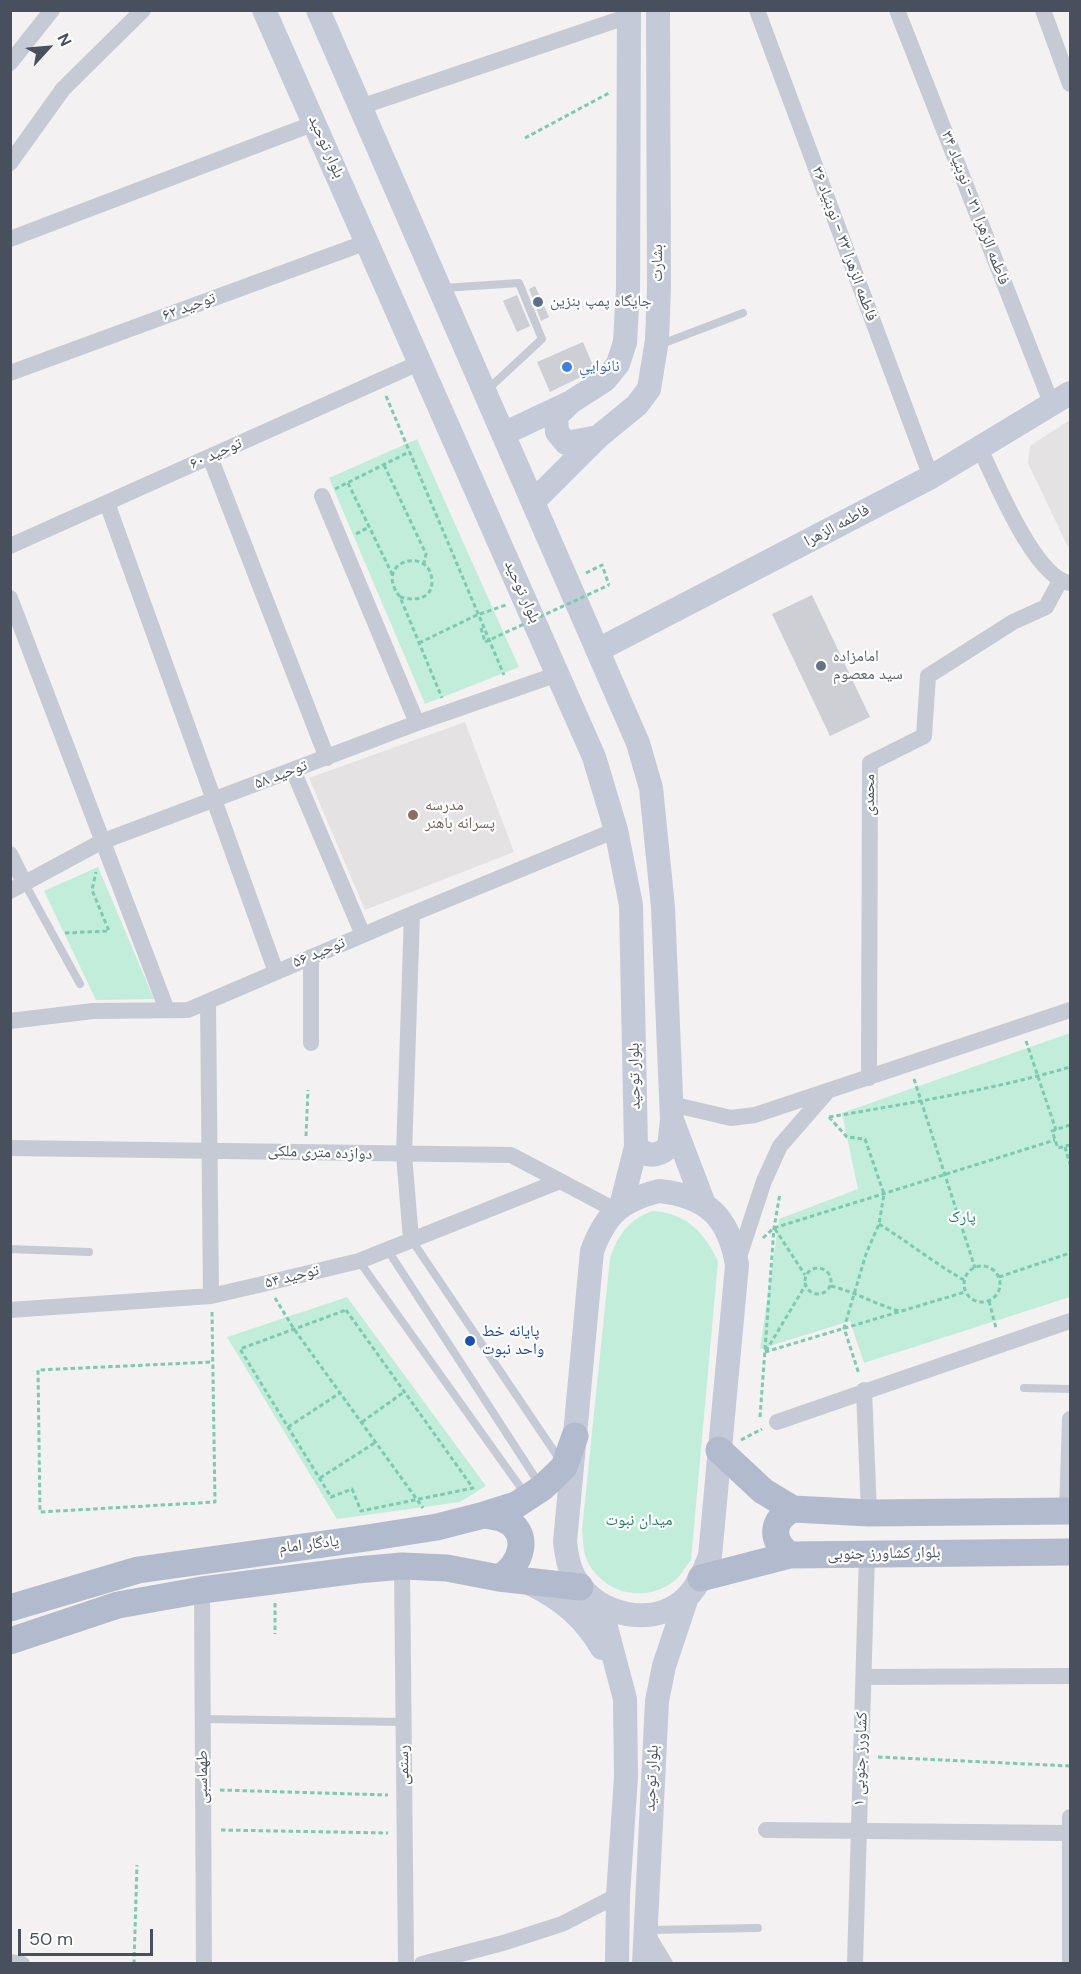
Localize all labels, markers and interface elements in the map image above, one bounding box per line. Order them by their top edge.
north arrow [18,18,78,78]
text: N [53,30,77,50]
street label: بلوار توحید [304,113,348,181]
street label: فاطمه الزهرا ۳۱ - نوبنیاد ۳۴ [937,128,1013,288]
street label: فاطمه الزهرا ۳۳ - نوبنیاد ۳۶ [807,164,881,324]
street label: بشارت [648,244,668,282]
street label: توحید ۶۲ [160,289,218,325]
place label: جایگاه پمپ بنزین [550,292,652,312]
marker: جایگاه پمپ بنزین [531,295,545,309]
place label: نانواییِ [579,357,620,377]
marker: نانواییِ [560,360,574,374]
street label: توحید ۶۰ [187,434,245,474]
street label: فاطمه الزهرا [801,501,873,551]
street label: بلوار توحید [500,558,544,626]
place label: امامزاده سید معصوم [833,647,903,685]
marker: امامزاده سید معصوم [814,659,828,673]
street label: توحید ۵۸ [252,756,310,794]
street label: محمدی [860,774,880,816]
place label: مدرسه پسرانه باهنر [425,796,495,834]
marker: مدرسه پسرانه باهنر [406,808,420,822]
street label: توحید ۵۶ [290,933,348,973]
street label: بلوار توحید [625,1043,645,1109]
street label: دوازده متری ملکی [267,1142,373,1164]
park label: پارک [948,1208,976,1228]
street label: توحید ۵۴ [263,1261,321,1293]
place label: پایانه خط واحد نبوت [482,1322,544,1360]
marker: پایانه خط واحد نبوت [463,1334,477,1348]
park label: میدان نبوت [606,1511,672,1531]
street label: یادگار امام [278,1532,340,1558]
street label: بلوار کشاورز جنوبی [827,1543,941,1565]
street label: کشاورز جنوبی ۱ [850,1711,872,1807]
street label: بلوار توحید [641,1744,663,1812]
street label: رستمی [394,1745,414,1785]
street label: طهماسبی [193,1750,213,1804]
scale bar [21,1917,156,1955]
text: 50 m [29,1927,73,1951]

